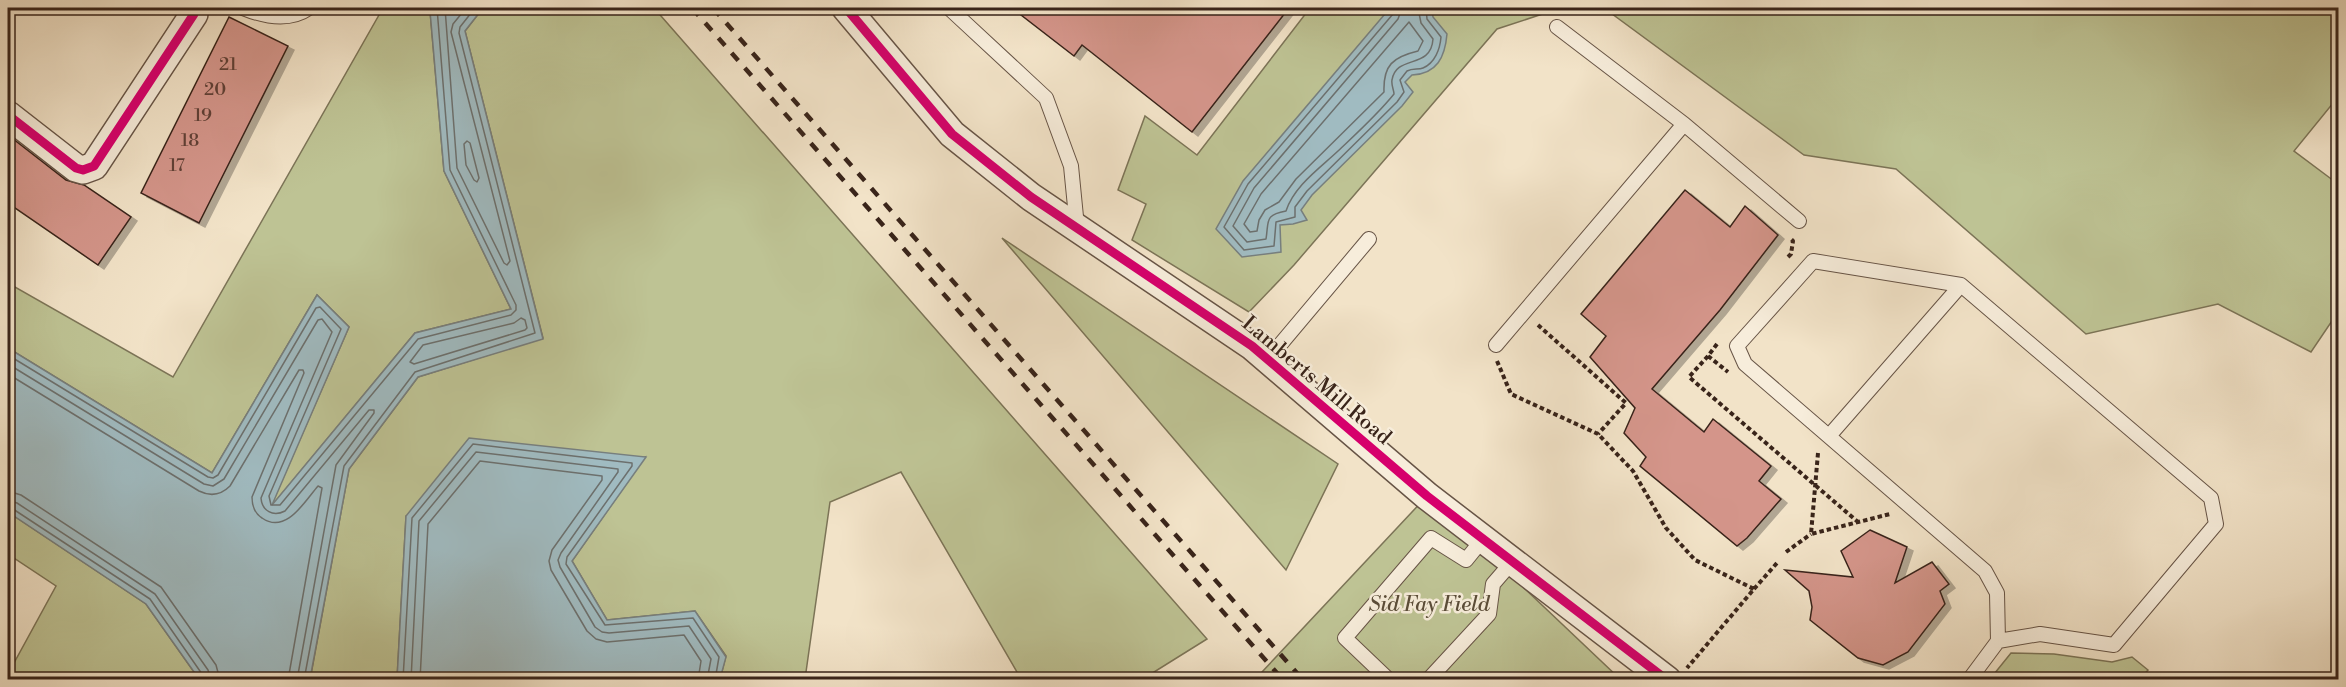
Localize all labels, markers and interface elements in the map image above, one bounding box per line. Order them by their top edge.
house number: 21 [219,53,237,76]
house number: 20 [204,78,226,101]
house number: 19 [194,104,212,127]
house number: 18 [181,129,199,152]
house number: 17 [169,154,185,177]
street label: Lamberts Mill Road [1236,311,1396,451]
park label: Sid Fay Field [1368,592,1491,618]

